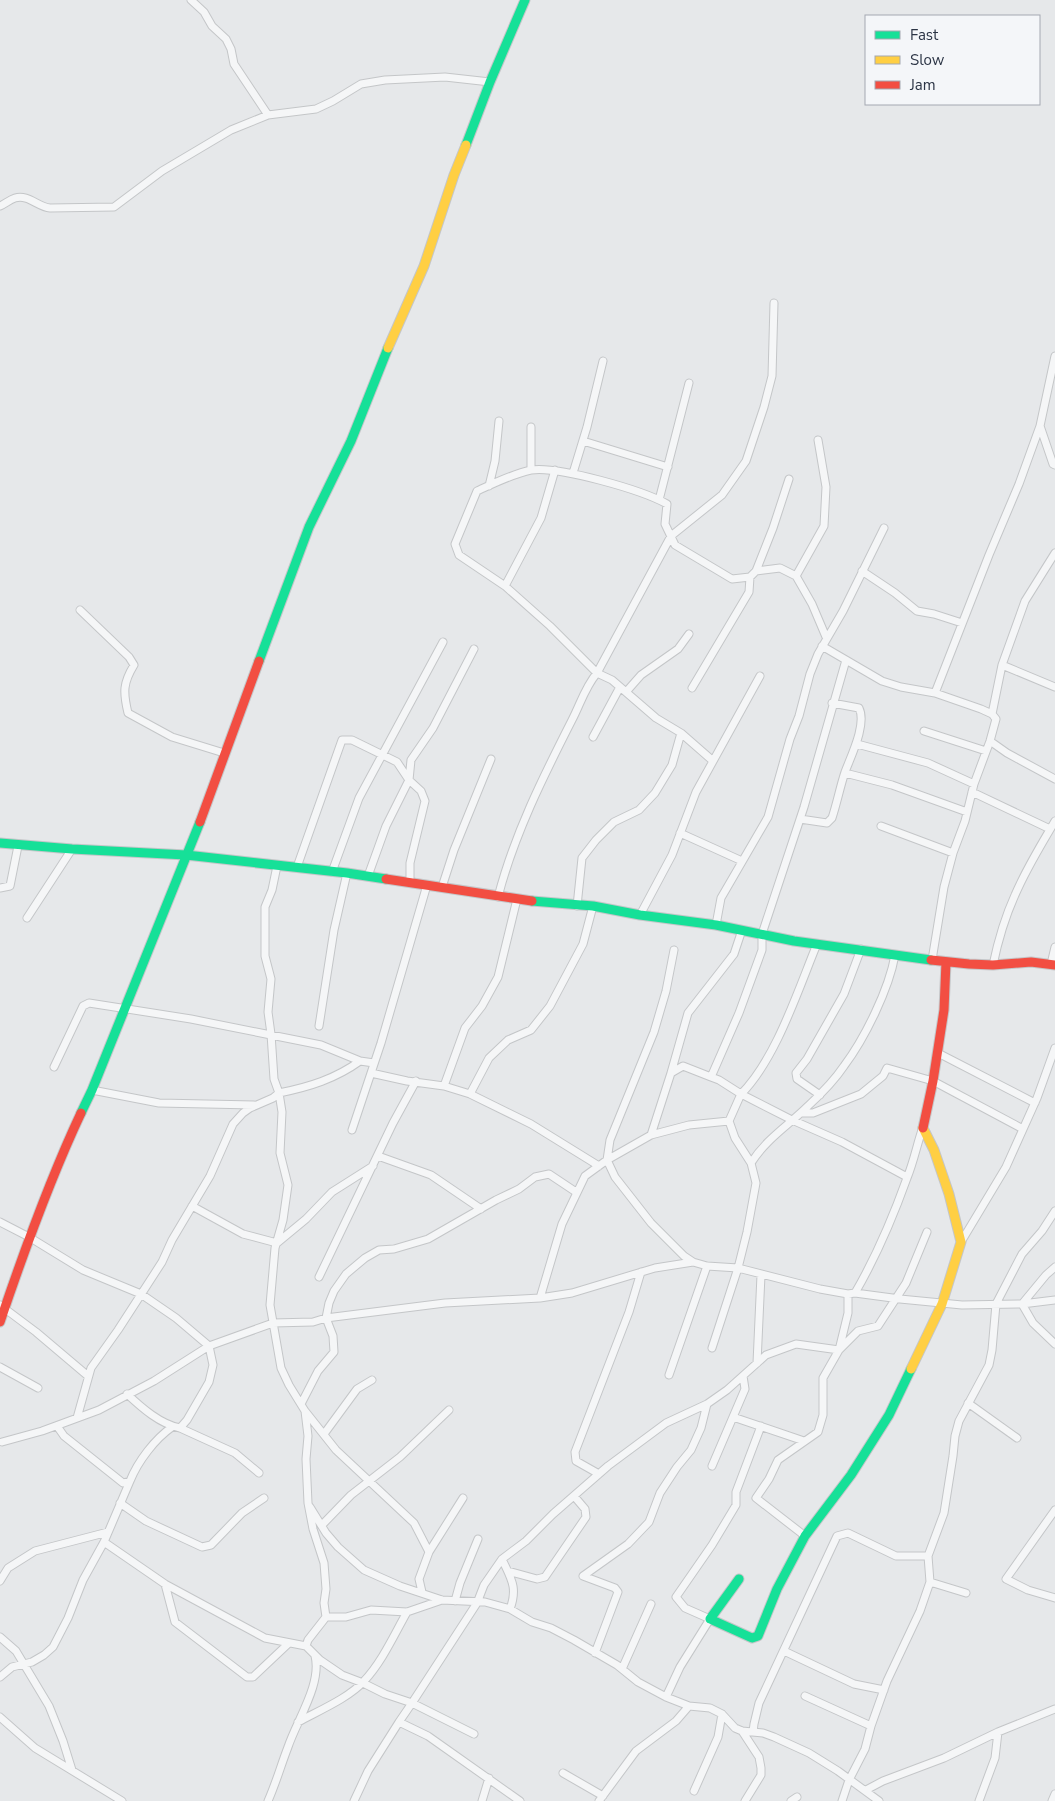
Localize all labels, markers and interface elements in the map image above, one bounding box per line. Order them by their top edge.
legend [865,15,1040,105]
text: Fast [910,25,939,45]
text: Slow [910,50,945,70]
text: Jam [909,75,936,95]

